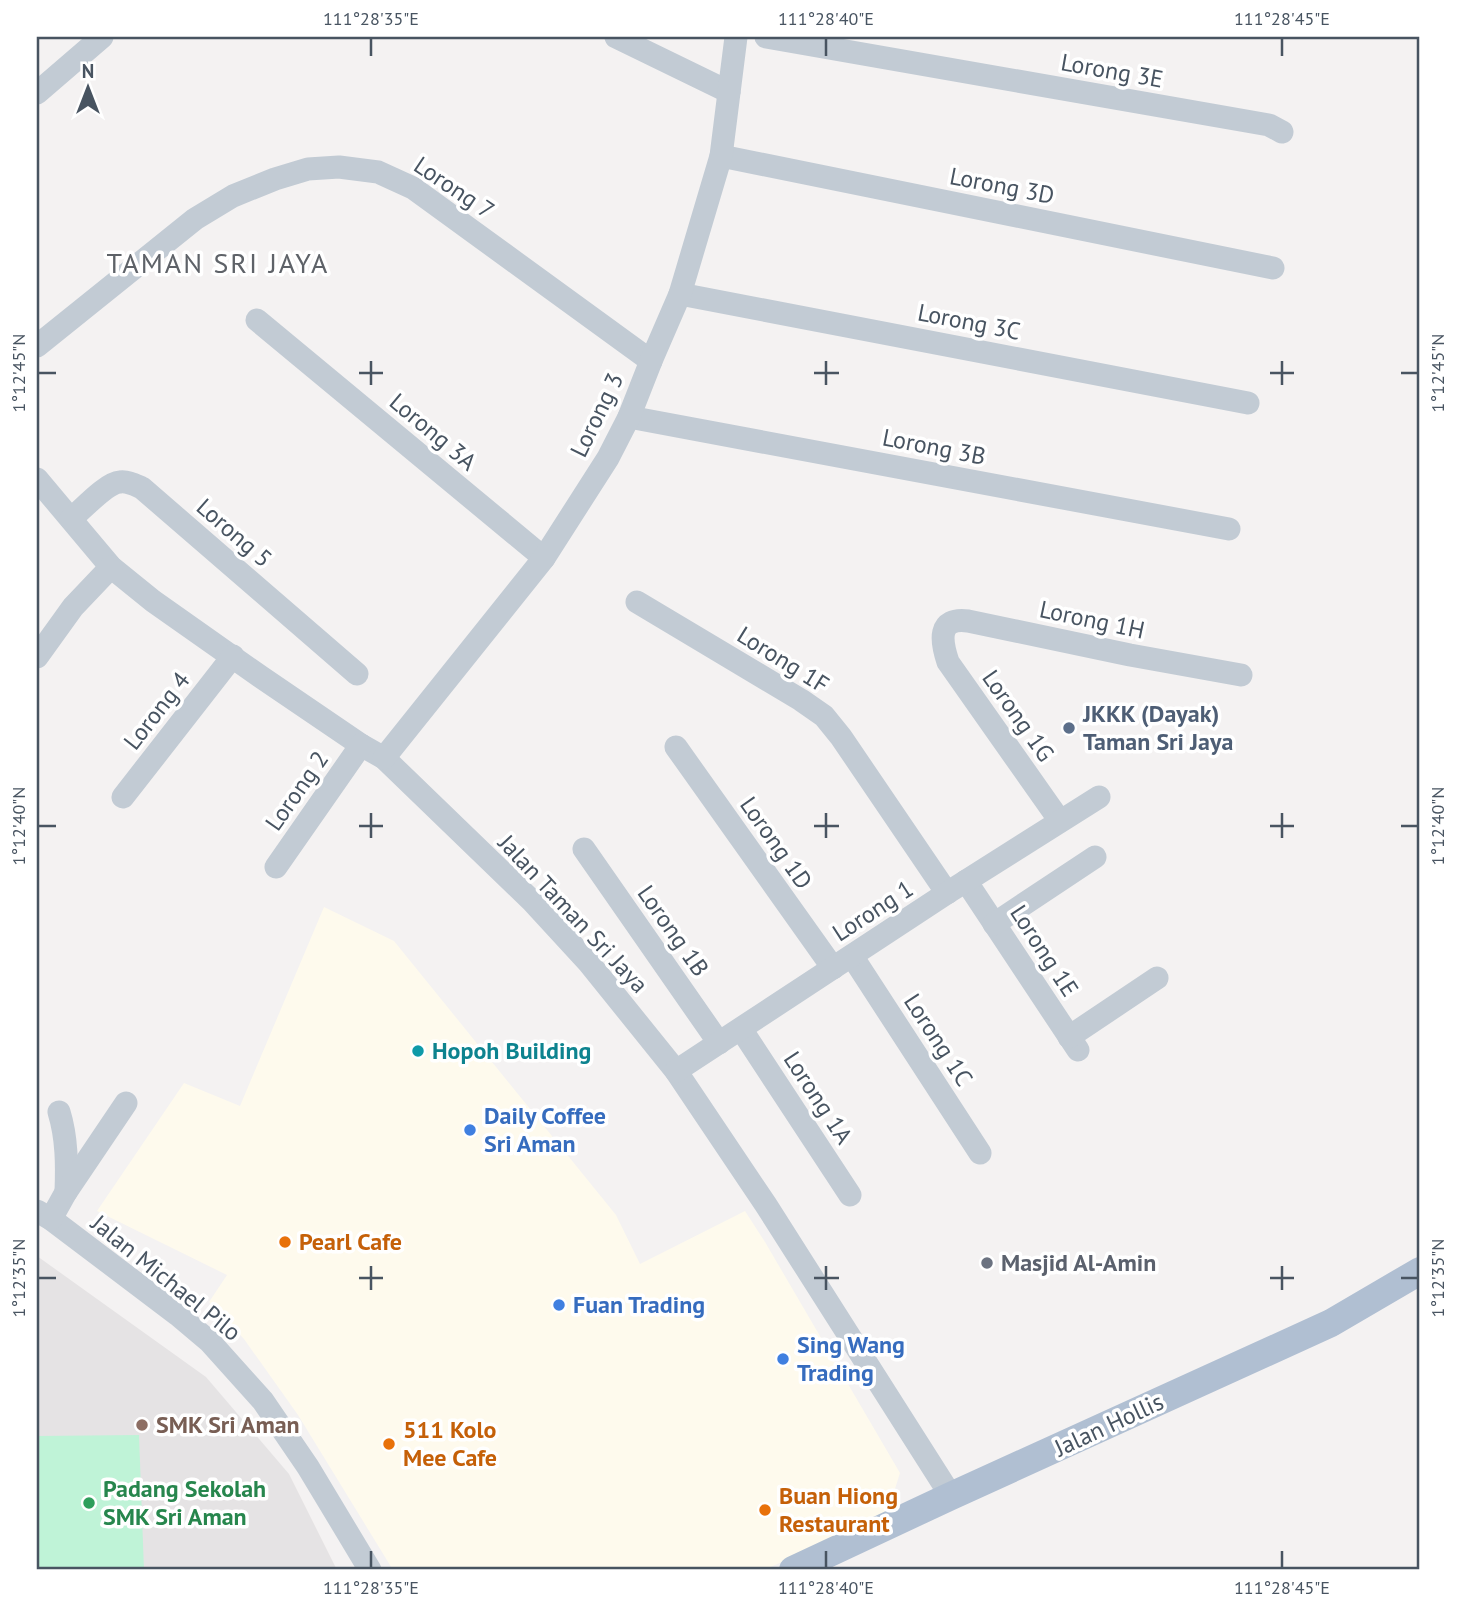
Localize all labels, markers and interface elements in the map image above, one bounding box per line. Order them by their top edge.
text: 111°28'35"E [323,7,419,30]
text: 111°28'40"E [778,7,874,30]
text: 111°28'45"E [1234,7,1330,30]
street label: Lorong 3E [1059,46,1166,95]
north arrow [52,52,122,122]
text: N [82,59,94,83]
street label: Lorong 7 [408,149,500,226]
street label: Lorong 3D [947,160,1057,211]
district label: TAMAN SRI JAYA [107,244,329,281]
street label: Lorong 3C [915,296,1023,347]
text: 1°12'45"N [7,334,30,412]
text: 1°12'45"N [1426,334,1449,412]
street label: Lorong 3 [563,367,630,462]
street label: Lorong 3A [383,386,483,477]
street label: Lorong 3B [880,421,988,472]
street label: Lorong 5 [190,491,279,574]
street label: Lorong 1H [1037,593,1147,646]
street label: Lorong 1F [731,619,835,700]
street label: Lorong 1G [976,664,1061,768]
street label: Lorong 4 [117,666,197,756]
place label: JKKK (Dayak) Taman Sri Jaya [1082,698,1233,757]
marker: JKKK (Dayak) Taman Sri Jaya [1061,720,1077,736]
street label: Lorong 2 [258,745,335,837]
text: 1°12'40"N [7,787,30,865]
text: 1°12'40"N [1426,787,1449,865]
street label: Lorong 1D [733,790,820,895]
street label: Jalan Taman Sri Jaya [491,827,655,1000]
street label: Lorong 1 [826,873,919,948]
street label: Lorong 1B [631,879,716,982]
street label: Lorong 1E [1003,899,1086,1002]
street label: Lorong 1C [897,988,980,1092]
place label: Hopoh Building [432,1035,591,1066]
marker: Hopoh Building [410,1043,426,1059]
street label: Lorong 1A [777,1045,860,1150]
place label: Daily Coffee Sri Aman [484,1100,606,1159]
marker: Daily Coffee Sri Aman [462,1122,478,1138]
street label: Jalan Michael Pilo [84,1207,248,1348]
place label: Pearl Cafe [299,1226,402,1257]
marker: Pearl Cafe [277,1234,293,1250]
text: 1°12'35"N [7,1239,30,1317]
text: 1°12'35"N [1426,1239,1449,1317]
place label: Masjid Al-Amin [1001,1247,1156,1278]
marker: Masjid Al-Amin [979,1255,995,1271]
place label: Fuan Trading [573,1289,705,1320]
marker: Fuan Trading [551,1297,567,1313]
place label: Sing Wang Trading [797,1329,905,1388]
marker: Sing Wang Trading [775,1351,791,1367]
street label: Jalan Hollis [1048,1386,1168,1464]
place label: SMK Sri Aman [156,1409,300,1440]
place label: 511 Kolo Mee Cafe [403,1414,497,1473]
marker: SMK Sri Aman [134,1417,150,1433]
marker: 511 Kolo Mee Cafe [381,1436,397,1452]
place label: Padang Sekolah SMK Sri Aman [103,1473,266,1532]
place label: Buan Hiong Restaurant [779,1480,898,1539]
marker: Padang Sekolah SMK Sri Aman [81,1495,97,1511]
marker: Buan Hiong Restaurant [757,1502,773,1518]
text: 111°28'35"E [323,1576,419,1599]
text: 111°28'40"E [778,1576,874,1599]
text: 111°28'45"E [1234,1576,1330,1599]

